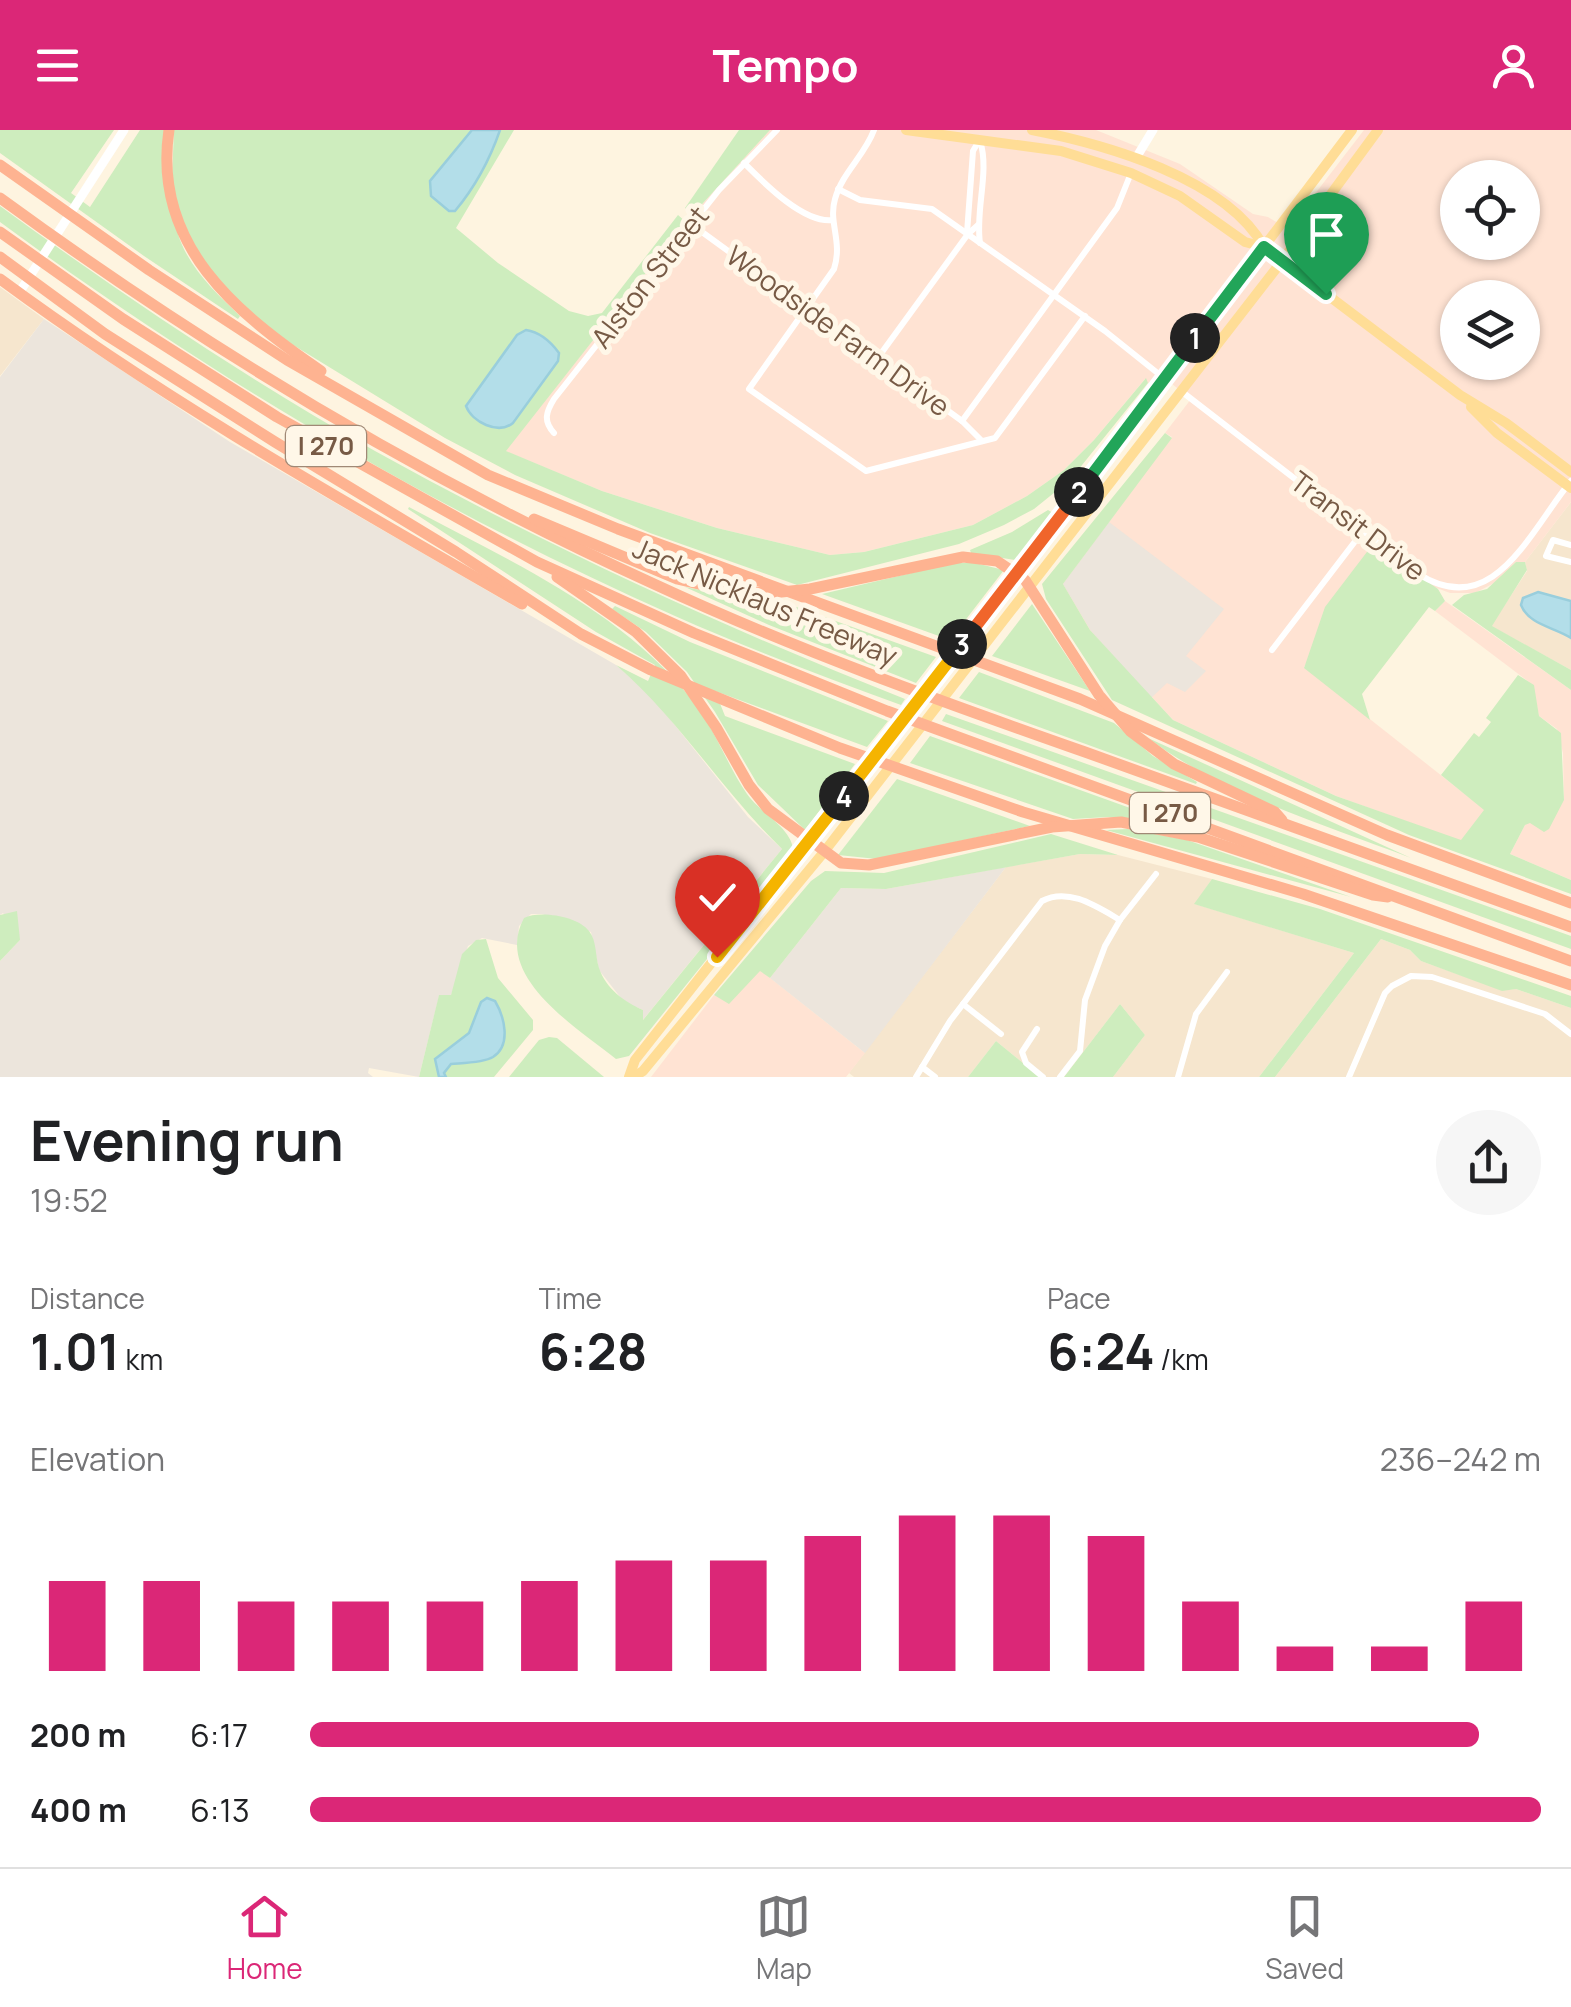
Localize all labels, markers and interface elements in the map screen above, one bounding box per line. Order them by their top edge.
text: Tempo [712,34,859,96]
icon: menu [30,38,85,93]
icon: person [1486,38,1541,93]
map controls [1440,160,1540,380]
button: locate [1440,160,1540,260]
pin [1284,192,1369,295]
street label: Alston Street [582,197,717,355]
icon: arrive [1299,207,1354,262]
street label: Woodside Farm Drive [719,236,958,424]
button: layers [1440,280,1540,380]
pin: 1 [1170,313,1220,363]
text: 1 [1189,319,1201,357]
road number: I 270 [286,426,366,466]
street label: Transit Drive [1283,462,1434,589]
pin: 2 [1054,467,1104,517]
text: 2 [1071,473,1087,511]
street label: Jack Nicklaus Freeway [627,528,904,674]
pin: 3 [937,619,987,669]
text: 3 [954,625,970,663]
pin: 4 [819,771,869,821]
text: 4 [835,777,853,815]
road number: I 270 [1130,793,1210,833]
pin [675,855,760,958]
icon: check [690,870,745,925]
text: Evening run [30,1102,344,1178]
button: share [1436,1110,1541,1215]
text: 19:52 [30,1178,108,1222]
text: Distance [30,1279,145,1317]
text: Time [539,1279,602,1317]
text: Pace [1047,1279,1111,1317]
text: 1.01 [30,1317,120,1385]
text: 6:28 [539,1317,647,1385]
text: 6:24 [1047,1317,1155,1385]
text: km [120,1340,163,1378]
text: /km [1155,1340,1209,1378]
text: Elevation [30,1437,165,1481]
text: 236–242 m [1380,1437,1541,1481]
text: 200 m [30,1713,126,1757]
text: 6:17 [190,1713,248,1757]
text: 400 m [30,1788,127,1832]
text: 6:13 [190,1788,250,1832]
tab: Home [227,1889,303,1987]
tab: Map [756,1889,812,1987]
tab: Saved [1265,1889,1344,1987]

